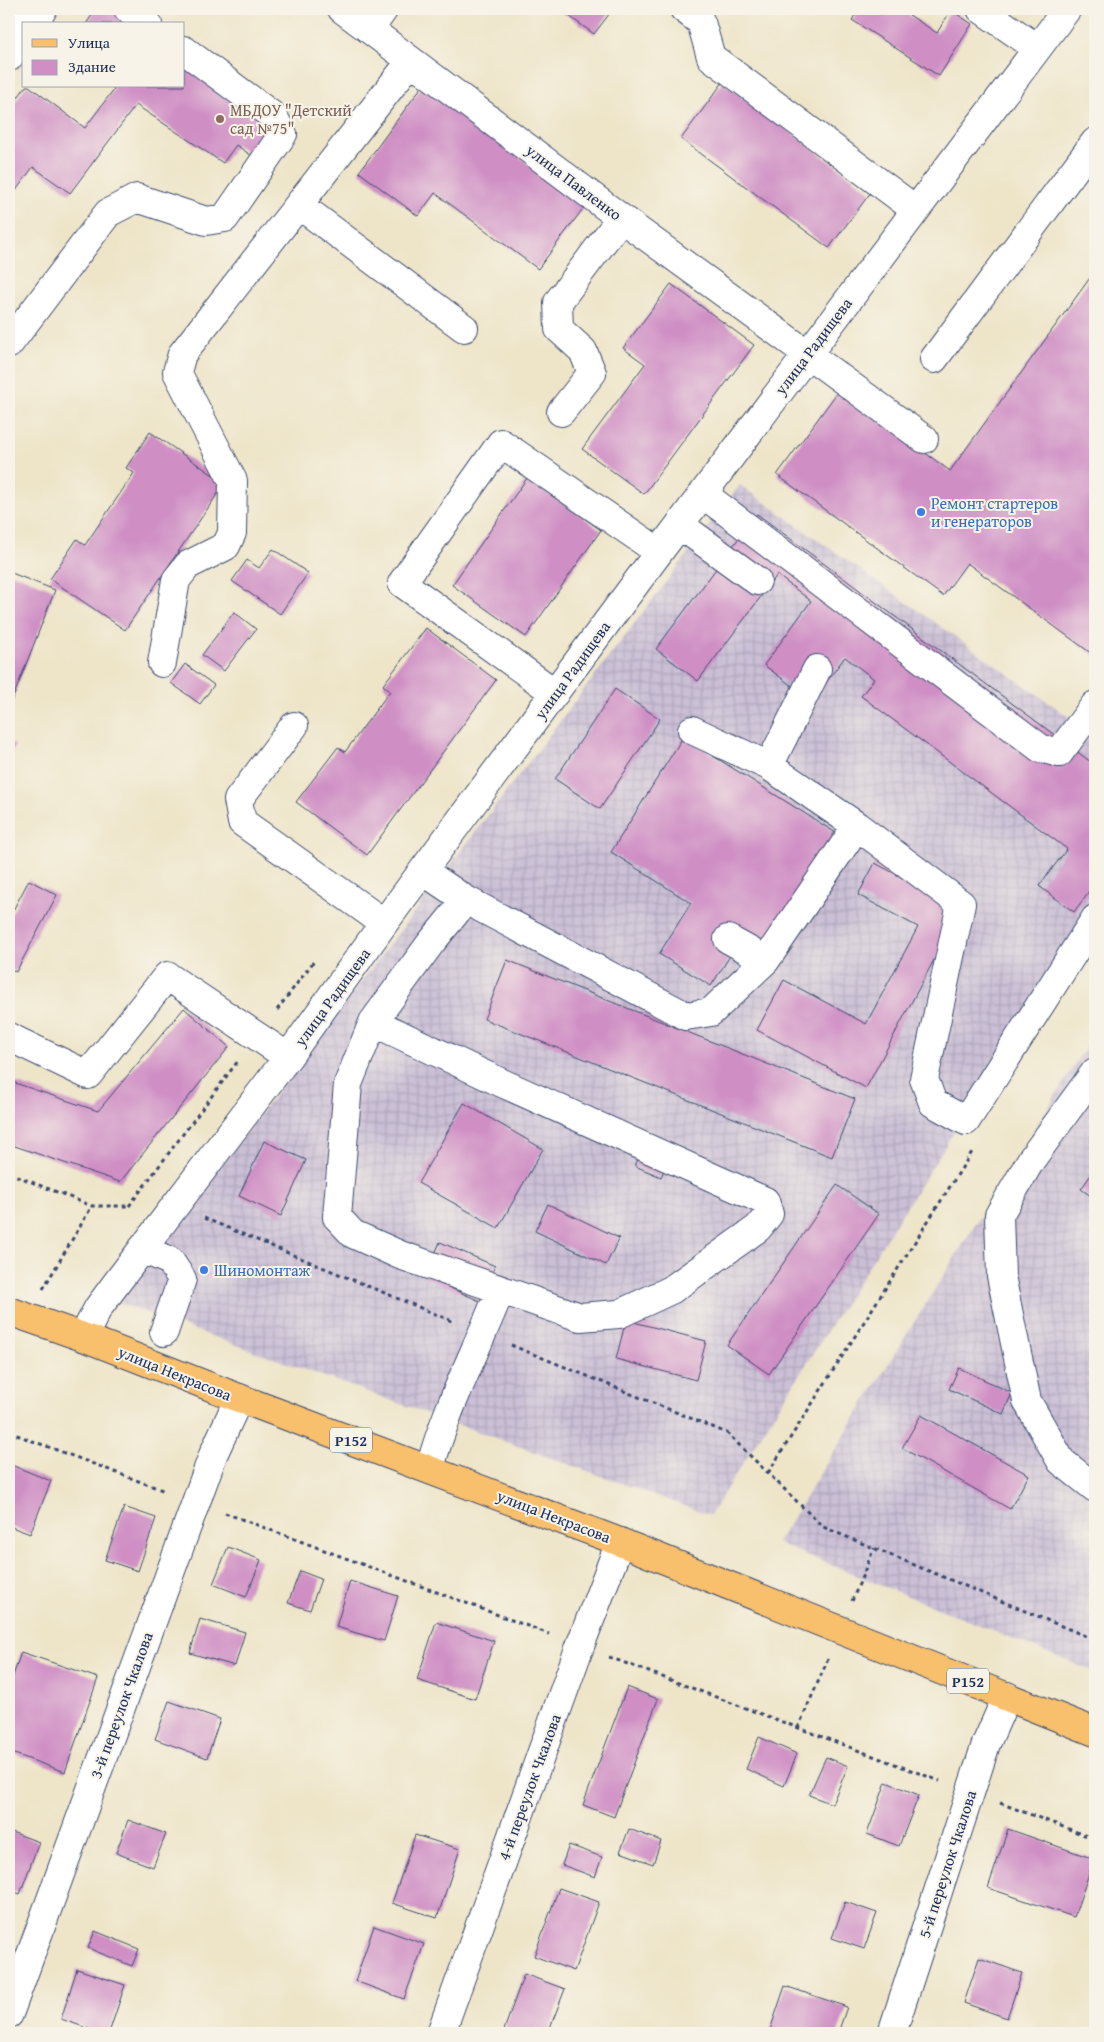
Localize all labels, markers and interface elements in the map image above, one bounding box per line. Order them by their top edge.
legend [22,22,185,88]
text: Улица [68,32,111,53]
text: Здание [68,56,116,77]
place label: МБДОУ "Детский сад №75" [230,98,352,140]
marker: МБДОУ "Детский сад №75" [214,113,226,125]
street label: улица Павленко [520,137,627,226]
street label: улица Радищева [768,292,858,401]
place label: Ремонт стартеров и генераторов [931,491,1058,533]
marker: Ремонт стартеров и генераторов [915,506,927,518]
street label: улица Радищева [527,616,616,725]
street label: улица Радищева [287,943,376,1052]
place label: Шиномонтаж [214,1258,311,1282]
marker: Шиномонтаж [198,1264,210,1276]
street label: улица Некрасова [114,1339,236,1407]
road number: Р152 [330,1428,372,1452]
street label: улица Некрасова [493,1483,615,1549]
street label: 3-й переулок Чкалова [83,1628,159,1781]
road number: Р152 [947,1668,989,1694]
street label: 4-й переулок Чкалова [491,1710,567,1863]
street label: 5-й переулок Чкалова [912,1787,982,1941]

